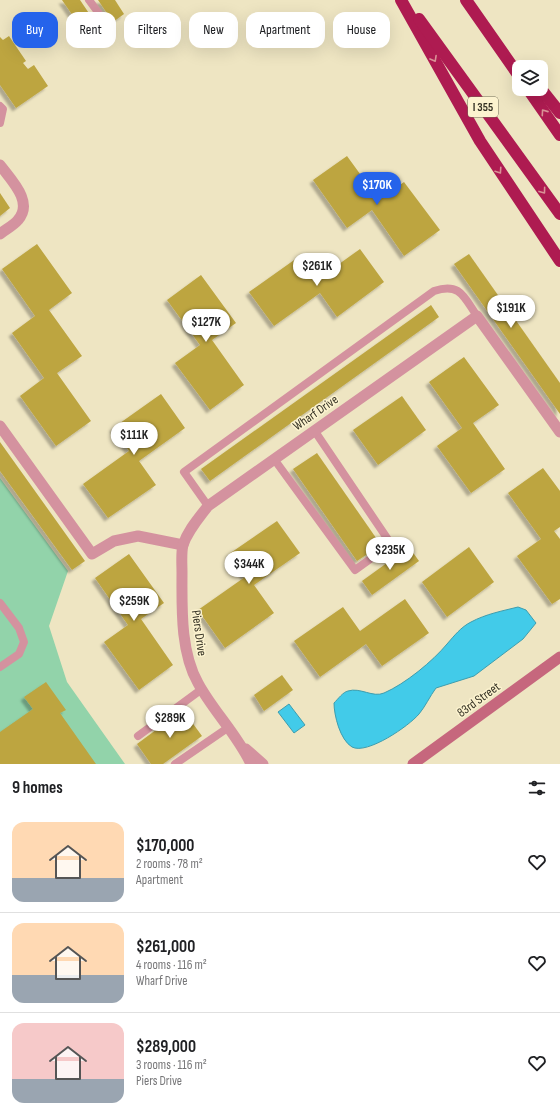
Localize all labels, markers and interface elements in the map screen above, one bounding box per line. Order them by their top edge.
chip: Buy [12,12,58,48]
chip: Rent [66,12,116,48]
chip: Filters [124,12,181,48]
chip: New [189,12,238,48]
chip: Apartment [246,12,325,48]
chip: House [333,12,390,48]
one-way arrow [429,54,436,62]
map controls [512,60,548,96]
button: layers [512,60,548,96]
road number: I 355 [468,97,498,117]
one-way arrow [541,109,549,116]
one-way arrow [494,167,502,174]
pin: $170K [349,172,405,206]
text: $170K [362,177,392,193]
one-way arrow [538,186,545,193]
pin: $261K [289,253,345,287]
text: $261K [302,258,332,274]
pin: $191K [483,295,539,329]
text: $191K [496,300,526,316]
pin: $127K [178,309,234,343]
text: $127K [191,314,221,330]
street label: Wharf Drive [290,392,341,434]
pin: $111K [106,422,162,456]
text: $111K [120,427,148,443]
pin: $235K [362,537,418,571]
text: $235K [375,542,405,558]
pin: $344K [221,551,277,585]
text: $344K [233,556,265,572]
pin: $259K [106,588,162,622]
text: $259K [119,593,149,609]
street label: Piers Drive [188,609,210,657]
street label: 83rd Street [454,679,503,721]
pin: $289K [142,705,198,739]
text: $289K [154,710,186,726]
icon: filters [526,777,548,799]
text: 9 homes [12,778,63,798]
text: $170,000 [136,836,194,856]
icon: home [44,838,92,886]
icon: heart [526,851,548,873]
text: 2 rooms · 78 m² [136,856,203,872]
text: Apartment [136,872,183,888]
text: $261,000 [136,937,195,957]
icon: home [44,939,92,987]
icon: heart [526,952,548,974]
text: 4 rooms · 116 m² [136,957,207,973]
text: Wharf Drive [136,973,187,989]
text: $289,000 [136,1037,196,1057]
icon: home [44,1039,92,1087]
icon: heart [526,1052,548,1074]
text: 3 rooms · 116 m² [136,1057,207,1073]
text: Piers Drive [136,1073,182,1089]

